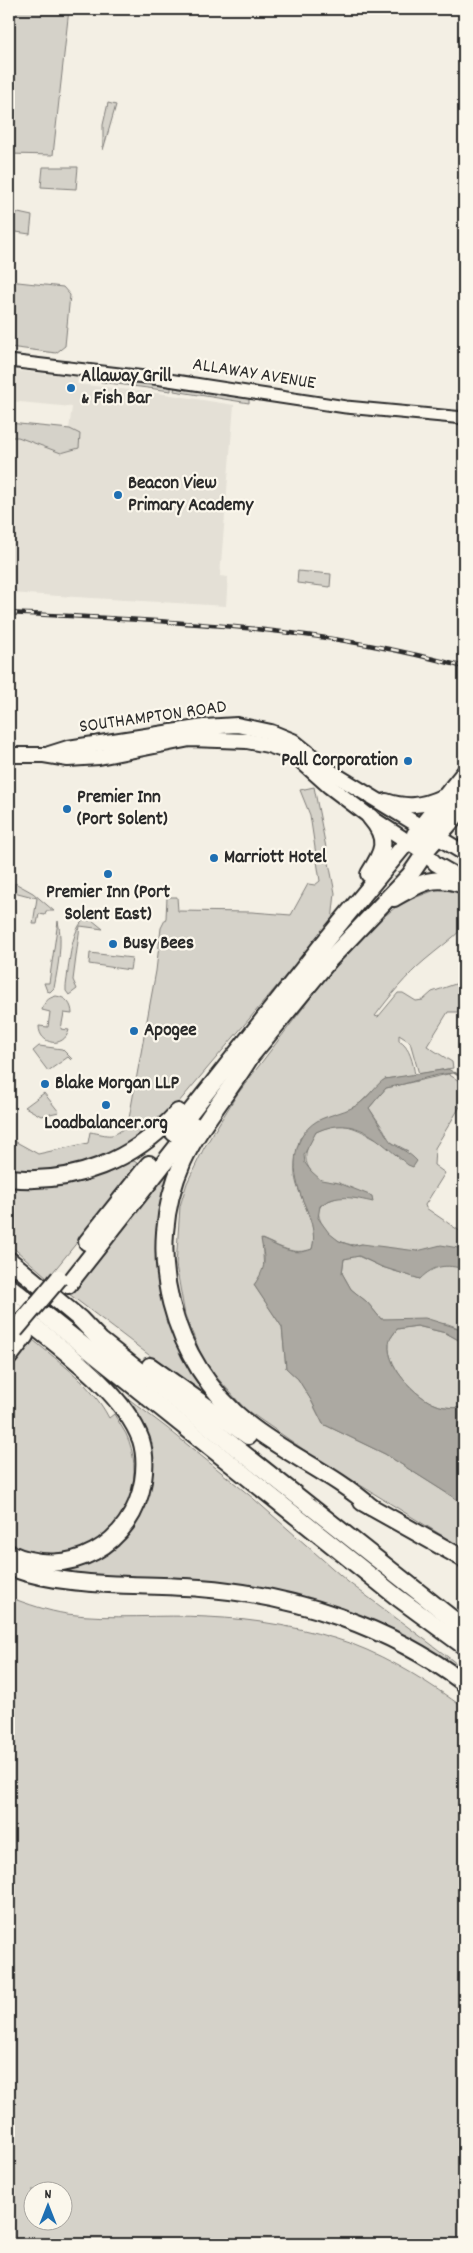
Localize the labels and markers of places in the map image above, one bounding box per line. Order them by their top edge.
place label: Allaway Grill & Fish Bar [81,364,172,413]
marker: Allaway Grill & Fish Bar [65,382,77,394]
place label: Beacon View Primary Academy [128,471,254,520]
marker: Beacon View Primary Academy [112,489,124,501]
place label: Pall Corporation [281,748,398,775]
marker: Pall Corporation [402,755,414,767]
place label: Premier Inn (Port Solent) [77,785,168,834]
marker: Premier Inn (Port Solent) [61,803,73,815]
place label: Marriott Hotel [224,845,327,872]
marker: Marriott Hotel [208,852,220,864]
marker: Premier Inn (Port Solent East) [102,868,114,880]
place label: Premier Inn (Port Solent East) [46,880,170,929]
place label: Busy Bees [123,931,194,958]
marker: Busy Bees [107,938,119,950]
place label: Apogee [144,1018,197,1045]
marker: Apogee [128,1025,140,1037]
place label: Blake Morgan LLP [55,1071,179,1098]
marker: Blake Morgan LLP [39,1078,51,1090]
marker: Loadbalancer.org [100,1099,112,1111]
place label: Loadbalancer.org [44,1111,168,1138]

